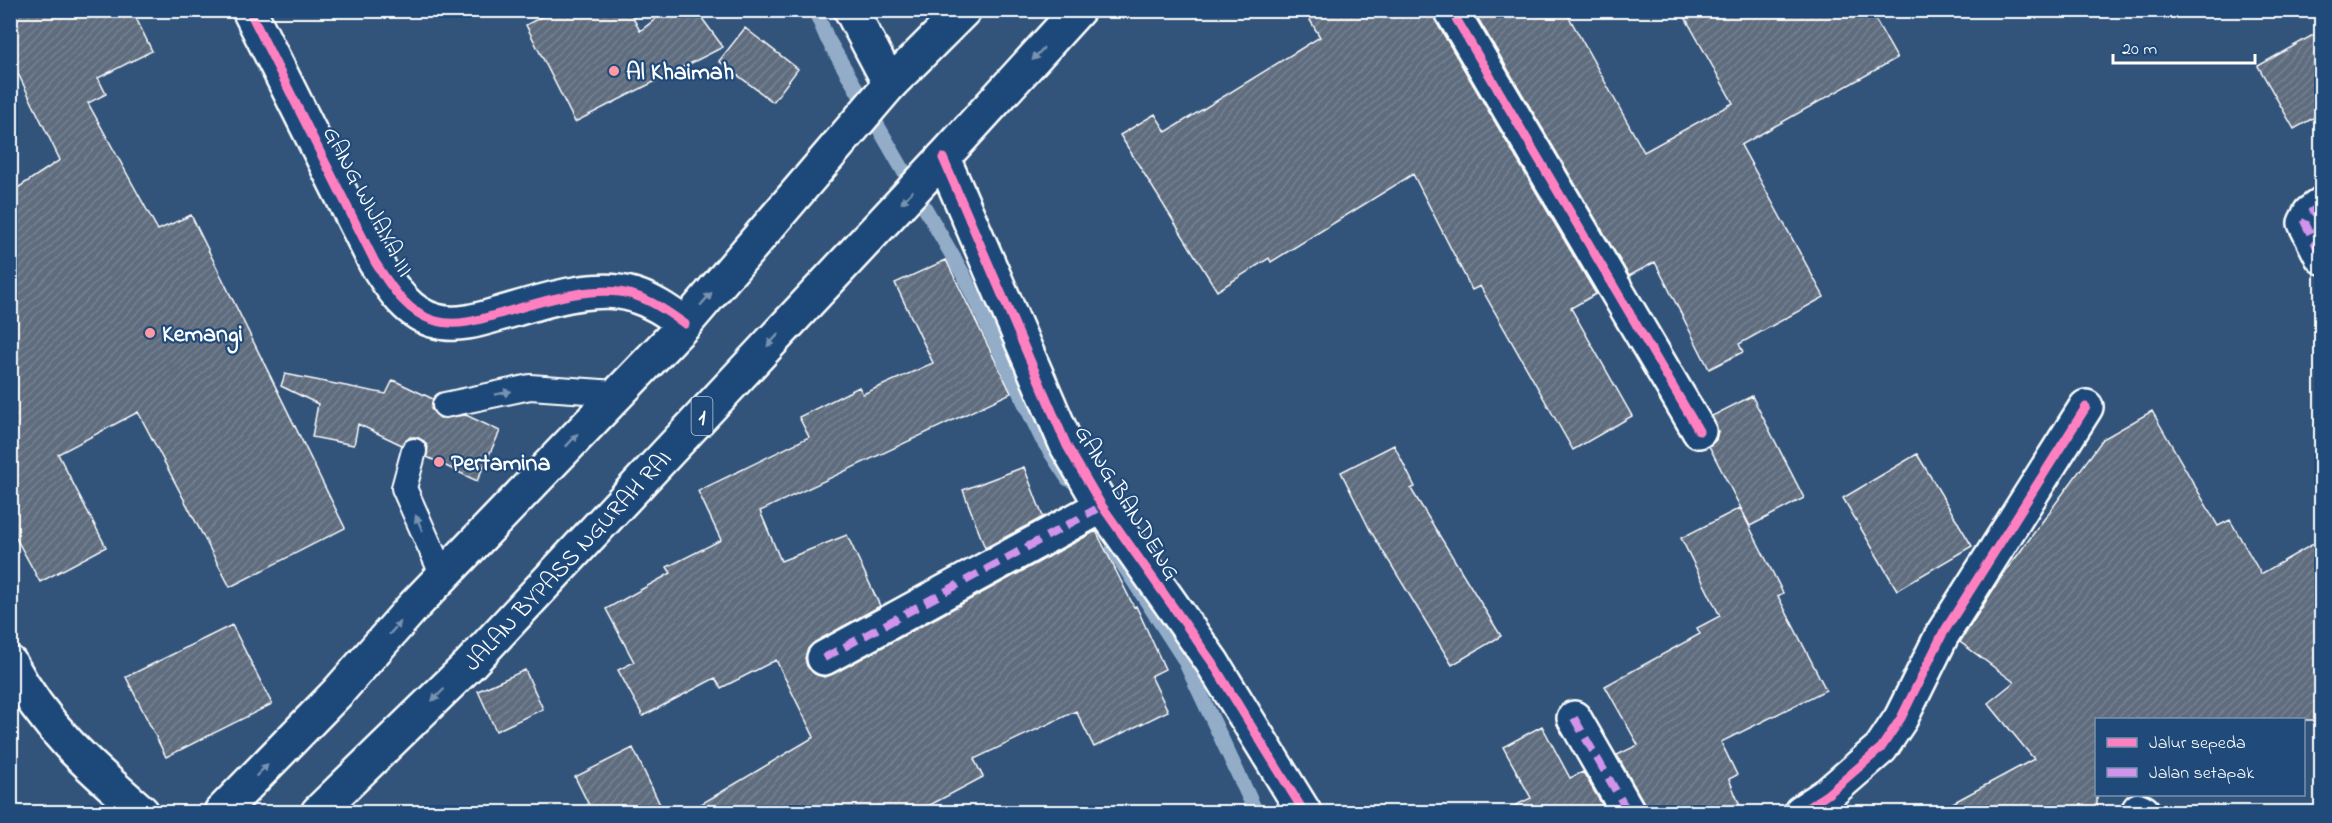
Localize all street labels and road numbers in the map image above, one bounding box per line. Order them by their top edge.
street label: GANG WIJAYA III [312,120,421,284]
road number: 1 [692,397,712,435]
street label: GANG BANDENG [1064,419,1188,588]
street label: JALAN BYPASS NGURAH RAI [457,443,681,680]

